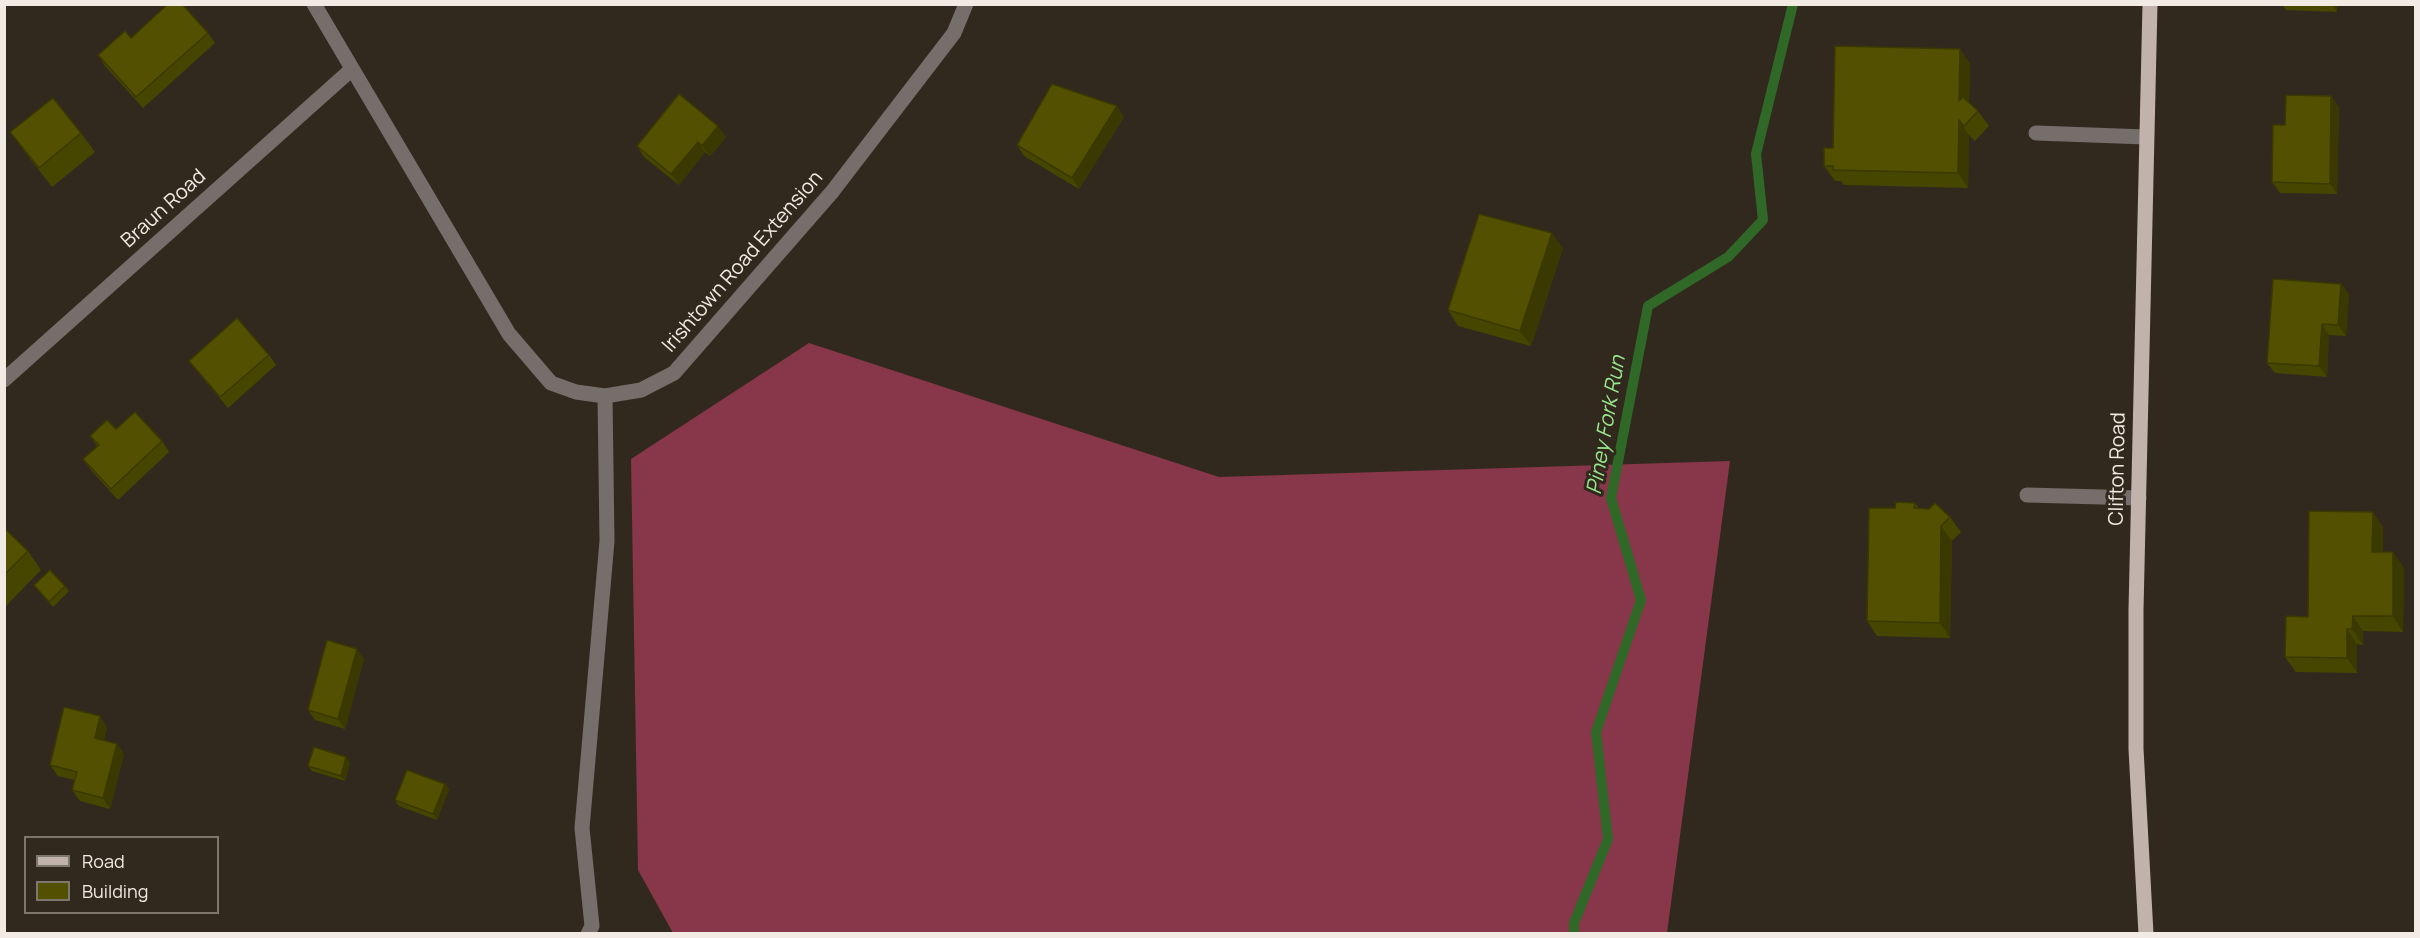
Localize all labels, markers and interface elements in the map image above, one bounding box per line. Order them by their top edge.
street label: Braun Road [117,165,211,253]
street label: Irishtown Road Extension [658,166,828,358]
water label: Piney Fork Run [1582,354,1632,496]
street label: Clifton Road [2105,412,2131,526]
legend [24,836,219,914]
text: Road [82,849,125,873]
text: Building [82,879,148,903]

